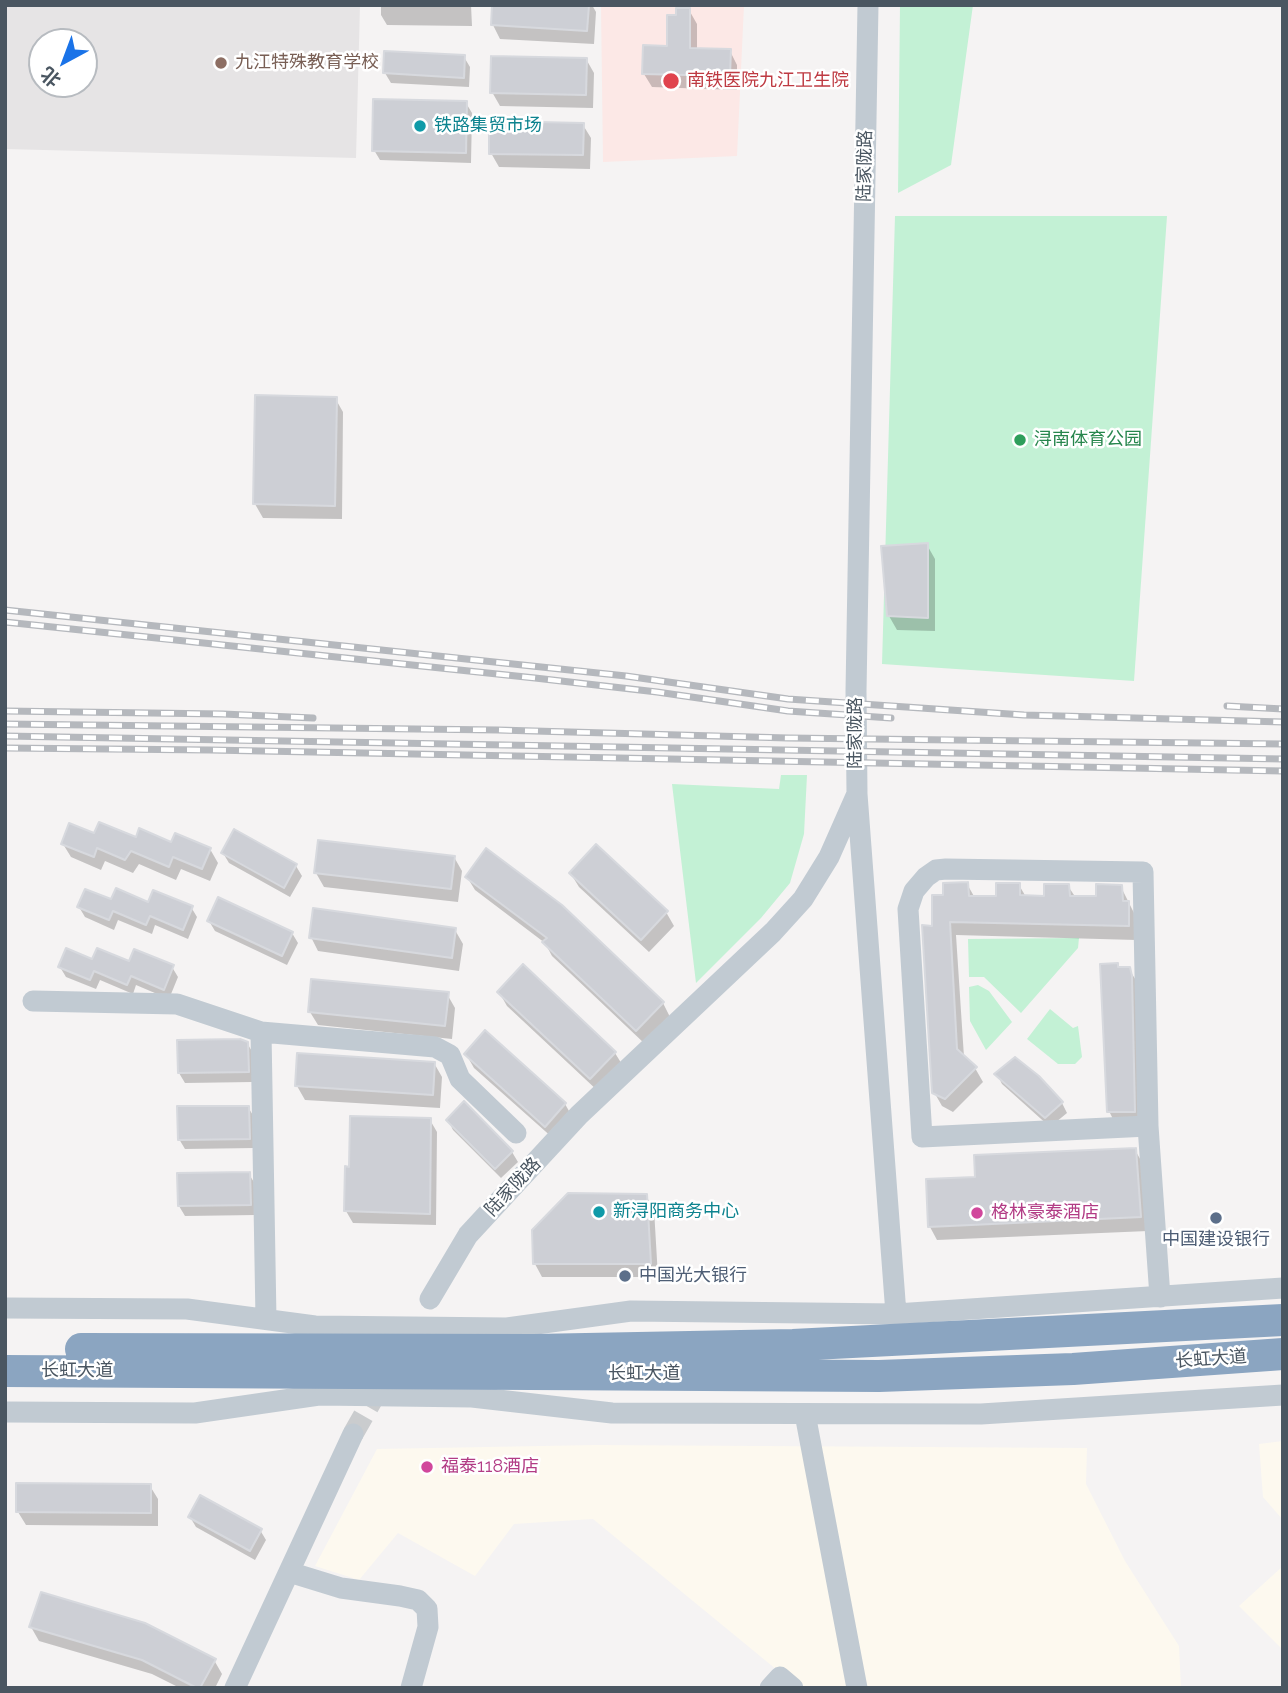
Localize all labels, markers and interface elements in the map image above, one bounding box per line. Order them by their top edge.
north arrow [28,28,98,98]
place label: 九江特殊教育学校 [235,52,379,74]
marker: 九江特殊教育学校 [213,55,229,71]
text: 北 [36,63,65,92]
place label: 南铁医院九江卫生院 [687,70,849,92]
marker: 南铁医院九江卫生院 [661,71,681,91]
place label: 铁路集贸市场 [434,115,542,137]
marker: 铁路集贸市场 [412,118,428,134]
street label: 陆家陇路 [854,130,876,202]
place label: 浔南体育公园 [1034,429,1142,451]
marker: 浔南体育公园 [1012,432,1028,448]
street label: 陆家陇路 [845,697,867,769]
street label: 陆家陇路 [481,1153,545,1221]
place label: 新浔阳商务中心 [613,1201,739,1223]
place label: 格林豪泰酒店 [991,1202,1099,1224]
marker: 新浔阳商务中心 [591,1204,607,1220]
marker: 格林豪泰酒店 [969,1205,985,1221]
marker: 中国建设银行 [1208,1210,1224,1226]
place label: 中国建设银行 [1162,1229,1270,1251]
place label: 中国光大银行 [639,1265,747,1287]
marker: 中国光大银行 [617,1268,633,1284]
street label: 长虹大道 [1174,1346,1248,1372]
street label: 长虹大道 [41,1360,113,1382]
street label: 长虹大道 [608,1363,680,1385]
place label: 福泰118酒店 [441,1456,539,1478]
marker: 福泰118酒店 [419,1459,435,1475]

